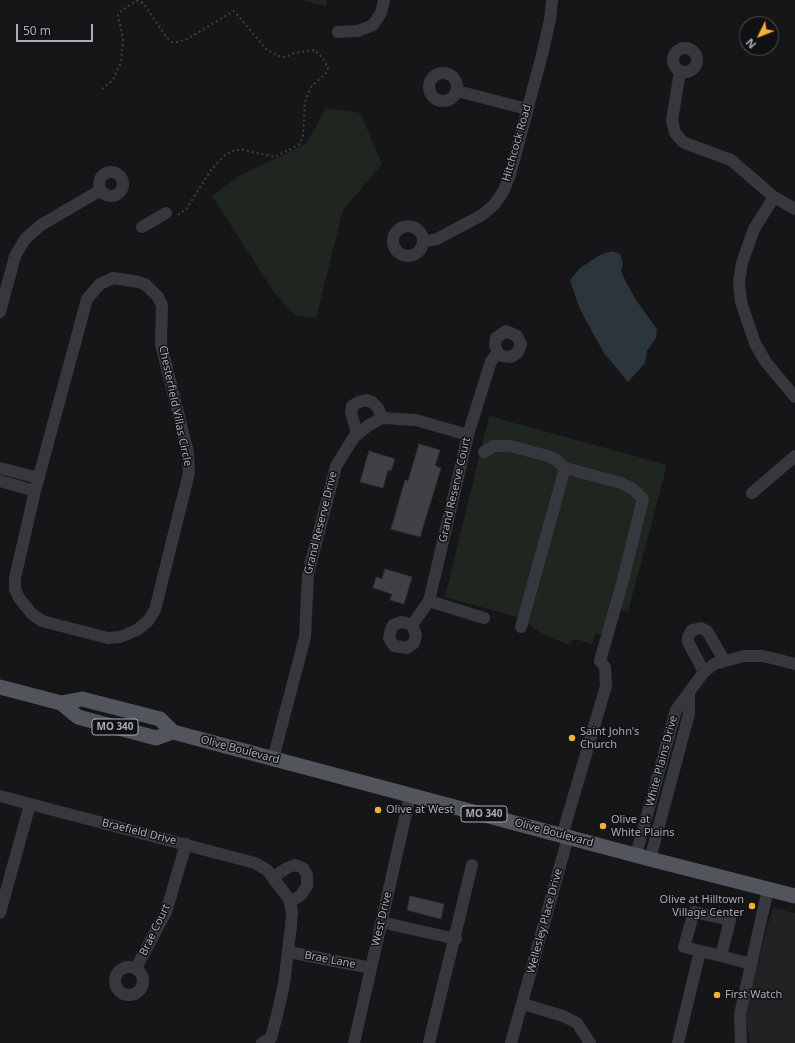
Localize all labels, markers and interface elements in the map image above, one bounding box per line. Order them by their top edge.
scale bar [18,16,95,42]
north arrow [739,16,779,56]
text: 50 m [23,22,51,39]
text: N [742,35,759,52]
street label: Hitchcock Road [500,103,534,183]
street label: Chesterfield Villas Circle [156,344,194,468]
street label: Grand Reserve Court [436,436,474,544]
street label: Grand Reserve Drive [302,470,340,576]
street label: White Plains Drive [644,714,680,808]
road number: MO 340 [92,719,138,735]
place label: Saint John's Church [580,725,639,751]
street label: Olive Boulevard [199,733,281,767]
marker: Saint John's Church [567,733,577,743]
place label: Olive at West [386,803,453,817]
marker: Olive at West [373,805,383,815]
road number: MO 340 [461,806,507,822]
place label: Olive at White Plains [611,813,674,839]
street label: Braefield Drive [100,816,178,848]
street label: Olive Boulevard [513,816,595,850]
marker: Olive at White Plains [598,821,608,831]
street label: Wellesley Place Drive [525,867,565,975]
street label: West Drive [369,890,395,948]
place label: Olive at Hilltown Village Center [660,893,744,919]
marker: Olive at Hilltown Village Center [747,901,757,911]
street label: Brae Court [137,902,173,958]
street label: Brae Lane [303,949,357,971]
place label: First Watch [725,988,782,1002]
marker: First Watch [712,990,722,1000]

